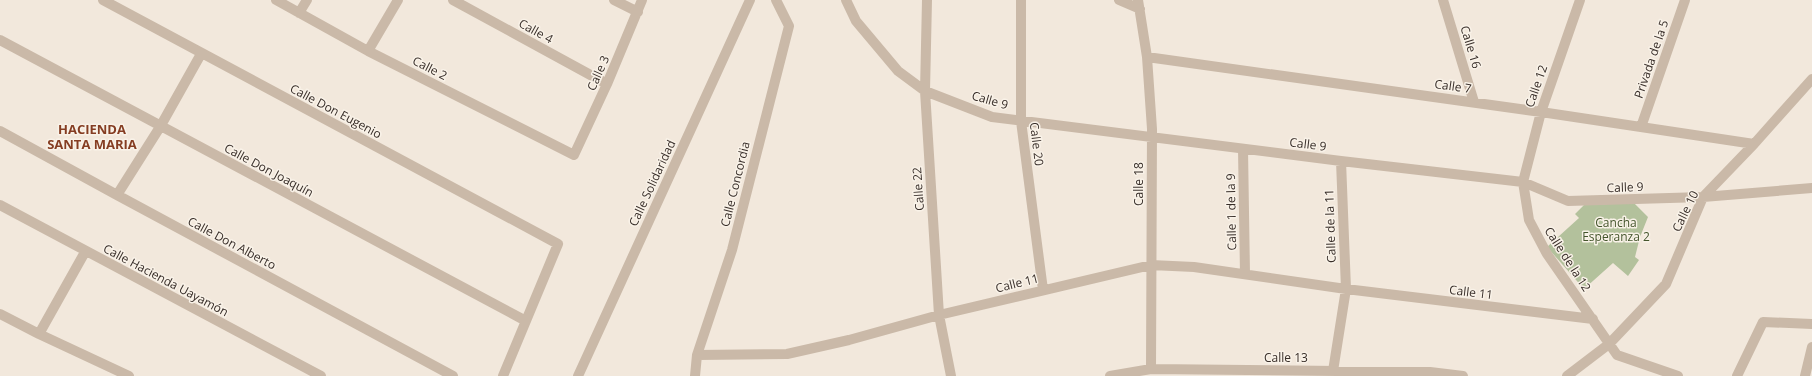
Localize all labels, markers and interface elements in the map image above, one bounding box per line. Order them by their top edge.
street label: Calle 4 [516,15,556,47]
street label: Privada de la 5 [1630,17,1672,100]
street label: Calle 16 [1456,24,1486,71]
street label: Calle 2 [410,52,450,84]
street label: Calle 3 [583,53,613,93]
street label: Calle 12 [1521,62,1551,110]
street label: Calle 7 [1433,75,1473,97]
street label: Calle Don Eugenio [287,80,385,142]
street label: Calle 9 [970,87,1010,113]
district label: HACIENDA SANTA MARIA [47,120,137,153]
street label: Calle 20 [1026,121,1048,167]
street label: Calle 9 [1289,133,1328,155]
street label: Calle Solidaridad [625,137,679,229]
street label: Calle Don Joaquín [221,139,317,201]
street label: Calle Concordia [716,140,754,228]
street label: Calle 18 [1130,162,1147,206]
street label: Calle 22 [908,166,928,211]
street label: Calle 1 de la 9 [1222,173,1240,251]
street label: Calle 9 [1606,178,1644,196]
street label: Calle 10 [1668,187,1702,234]
street label: Calle de la 11 [1320,189,1340,263]
street label: Calle Don Alberto [185,213,279,273]
park label: Cancha Esperanza 2 [1582,214,1650,245]
street label: Calle de la 12 [1541,223,1595,295]
street label: Calle Hacienda Uayamón [100,240,232,320]
street label: Calle 11 [994,269,1040,297]
street label: Calle 11 [1448,281,1494,303]
street label: Calle 13 [1264,349,1308,366]

